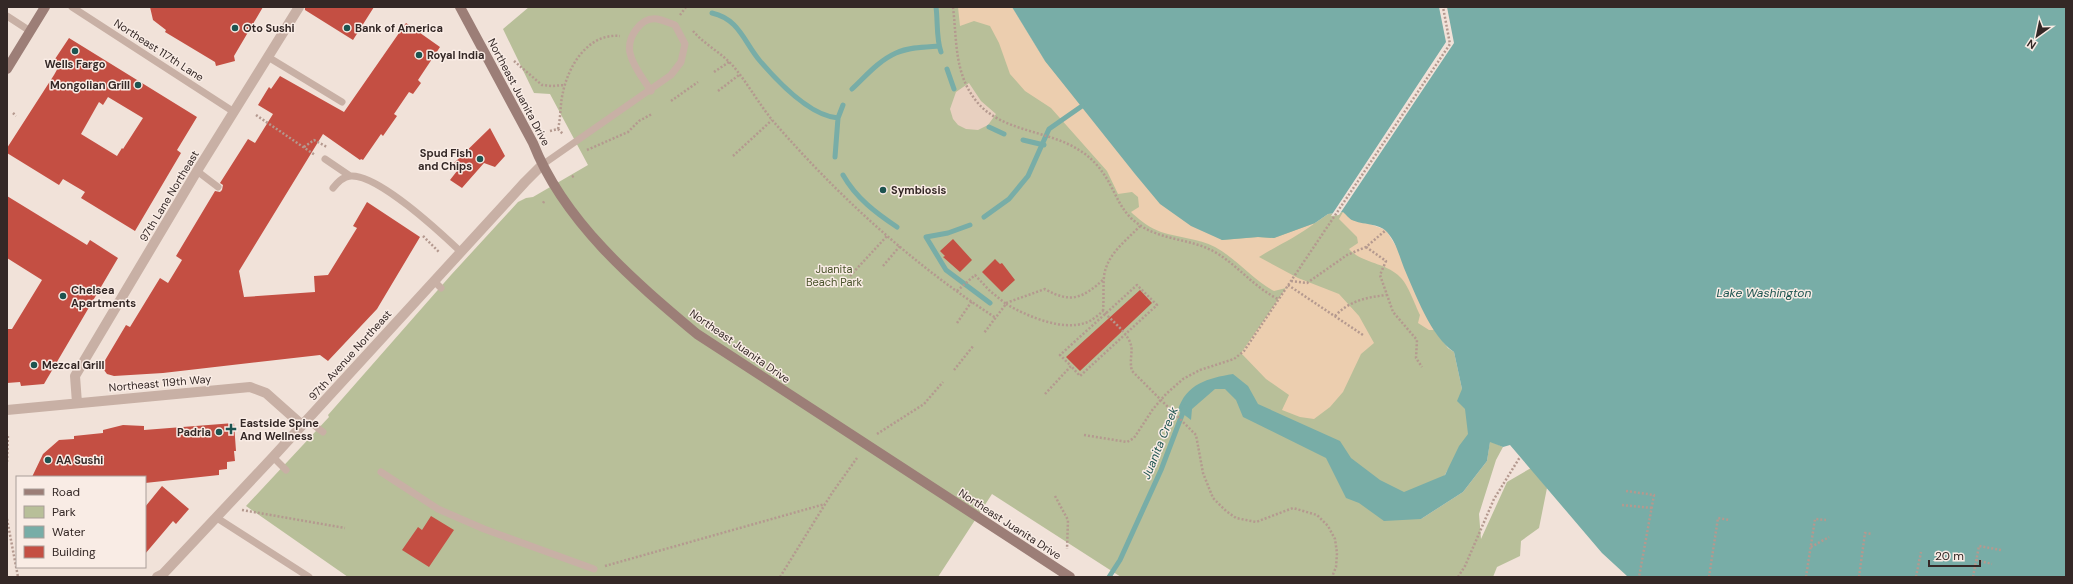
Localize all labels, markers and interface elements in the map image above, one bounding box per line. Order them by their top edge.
street label: Northeast 117th Lane [111,16,207,84]
north arrow [2017,16,2057,56]
place label: Oto Sushi [243,21,295,35]
place label: Bank of America [355,21,443,35]
marker: Oto Sushi [230,23,240,33]
marker: Bank of America [342,23,352,33]
street label: Northeast Juanita Drive [485,36,553,148]
text: N [2024,36,2039,52]
marker: Wells Fargo [70,46,80,56]
place label: Royal India [427,48,484,62]
marker: Royal India [414,50,424,60]
place label: Wells Fargo [44,57,106,71]
place label: Mongolian Grill [50,78,130,92]
marker: Mongolian Grill [133,80,143,90]
place label: Spud Fish and Chips [418,146,472,173]
street label: 97th Lane Northeast [136,148,202,244]
marker: Spud Fish and Chips [475,154,485,164]
place label: Symbiosis [891,183,946,197]
marker: Symbiosis [878,185,888,195]
park label: Juanita Beach Park [806,262,863,289]
place label: Chelsea Apartments [71,283,136,310]
water label: Lake Washington [1717,285,1811,301]
marker: Chelsea Apartments [58,291,68,301]
street label: Northeast Juanita Drive [687,306,793,386]
street label: 97th Avenue Northeast [306,307,394,403]
place label: Mezcal Grill [42,358,104,372]
marker: Mezcal Grill [29,360,39,370]
street label: Northeast 119th Way [108,372,212,394]
water label: Juanita Creek [1138,404,1182,481]
place label: Eastside Spine And Wellness [240,416,319,443]
marker: Eastside Spine And Wellness [225,423,237,435]
place label: Padria [177,425,211,439]
marker: Padria [214,427,224,437]
place label: AA Sushi [56,453,103,467]
marker: AA Sushi [43,455,53,465]
legend [16,476,146,568]
text: Road [52,484,80,500]
street label: Northeast Juanita Drive [956,486,1064,562]
text: Park [52,504,76,520]
text: Water [52,524,86,540]
scale bar [1929,542,1980,568]
text: Building [52,544,96,560]
text: 20 m [1935,548,1964,564]

